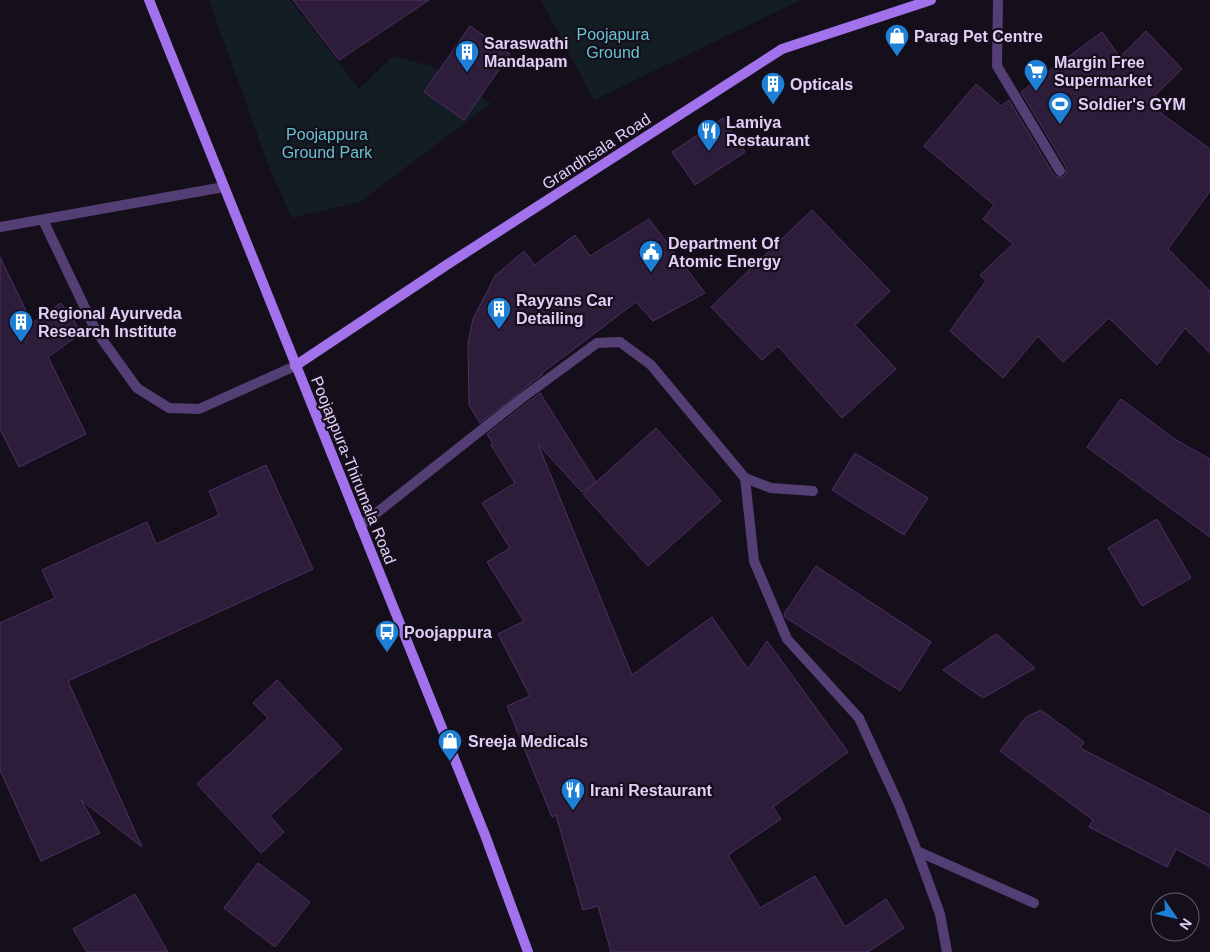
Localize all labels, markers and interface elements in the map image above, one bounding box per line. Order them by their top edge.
shop icon: Parag Pet Centre [884,23,910,57]
park label: Poojapura Ground [577,26,650,61]
place label: Parag Pet Centre [914,28,1043,45]
place label: Saraswathi Mandapam [484,35,568,70]
building icon: Saraswathi Mandapam [454,39,480,73]
place label: Margin Free Supermarket [1054,54,1152,89]
supermarket icon: Margin Free Supermarket [1023,58,1049,92]
building icon: Opticals [760,71,786,105]
place label: Opticals [790,76,853,93]
sports icon: Soldier's GYM [1047,91,1073,125]
place label: Soldier's GYM [1078,96,1186,113]
street label: Grandhsala Road [539,110,653,193]
place label: Lamiya Restaurant [726,114,810,149]
restaurant icon: Lamiya Restaurant [696,118,722,152]
park label: Poojappura Ground Park [282,126,373,161]
place label: Department Of Atomic Energy [668,235,781,270]
public building icon: Department Of Atomic Energy [638,239,664,273]
place label: Rayyans Car Detailing [516,292,613,327]
building icon: Rayyans Car Detailing [486,296,512,330]
place label: Regional Ayurveda Research Institute [38,305,182,340]
building icon: Regional Ayurveda Research Institute [8,309,34,343]
street label: Poojappura-Thirumala Road [308,374,399,567]
bus stop icon: Poojappura [374,619,400,653]
place label: Poojappura [404,624,492,641]
shop icon: Sreeja Medicals [437,728,463,762]
place label: Sreeja Medicals [468,733,588,750]
restaurant icon: Irani Restaurant [560,777,586,811]
place label: Irani Restaurant [590,782,712,799]
north arrow [1150,892,1200,942]
text: N [1176,916,1195,933]

